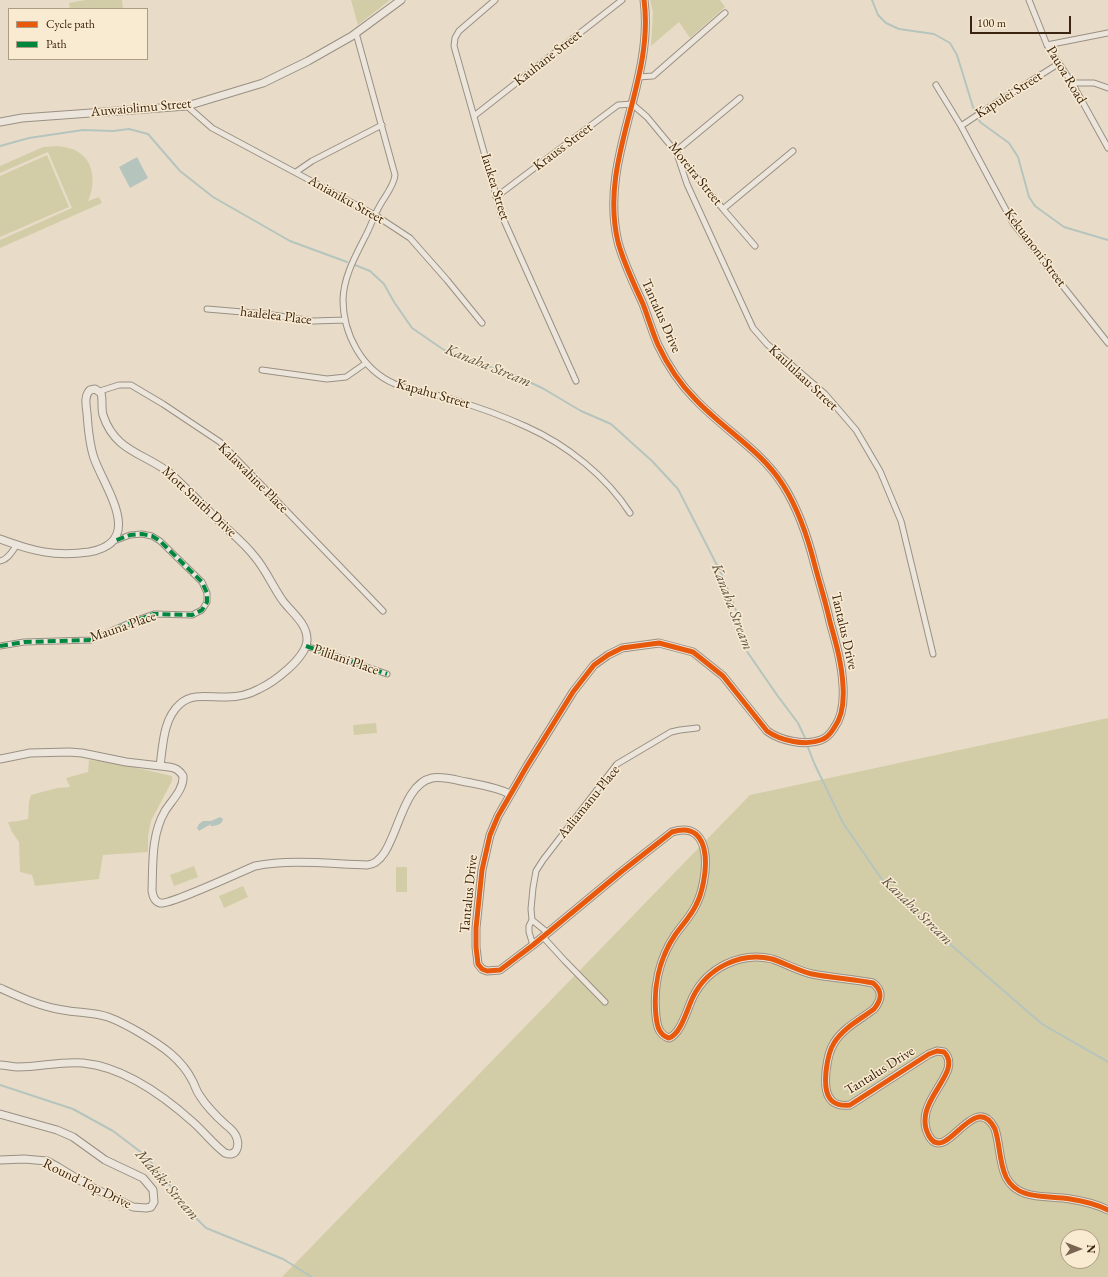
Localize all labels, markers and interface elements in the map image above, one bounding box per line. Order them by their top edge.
legend [8,8,148,60]
scale bar [972,8,1073,34]
text: 100 m [977,15,1006,31]
text: Cycle path [46,16,95,32]
street label: Kauhane Street [511,26,585,90]
text: Path [46,36,67,52]
street label: Pauoa Road [1042,43,1090,107]
street label: Kapulei Street [973,68,1045,122]
street label: Auwaiolimu Street [90,95,192,121]
street label: Krauss Street [530,119,596,175]
street label: Moreira Street [664,139,726,209]
street label: Iaukea Street [477,152,513,222]
street label: Anianiku Street [305,172,387,228]
street label: Kekuanoni Street [1000,206,1070,290]
street label: Tantalus Drive [637,277,685,355]
street label: haalelea Place [239,303,313,329]
water label: Kanaha Stream [442,341,534,391]
street label: Kaululaau Street [765,342,841,414]
street label: Kapahu Street [394,375,472,413]
street label: Kalawahine Place [214,439,292,517]
street label: Mott Smith Drive [158,463,240,541]
water label: Kanaha Stream [707,561,757,653]
street label: Tantalus Drive [827,591,861,671]
street label: Mauna Place [88,608,158,646]
street label: Pililani Place [311,641,381,679]
street label: Aaliamanu Place [554,762,624,842]
street label: Tantalus Drive [457,854,481,934]
water label: Kanaha Stream [878,873,956,949]
street label: Tantalus Drive [842,1043,918,1099]
water label: Makiki Stream [131,1146,203,1224]
street label: Round Top Drive [40,1155,134,1213]
north arrow [1060,1229,1100,1269]
text: N [1084,1245,1098,1253]

